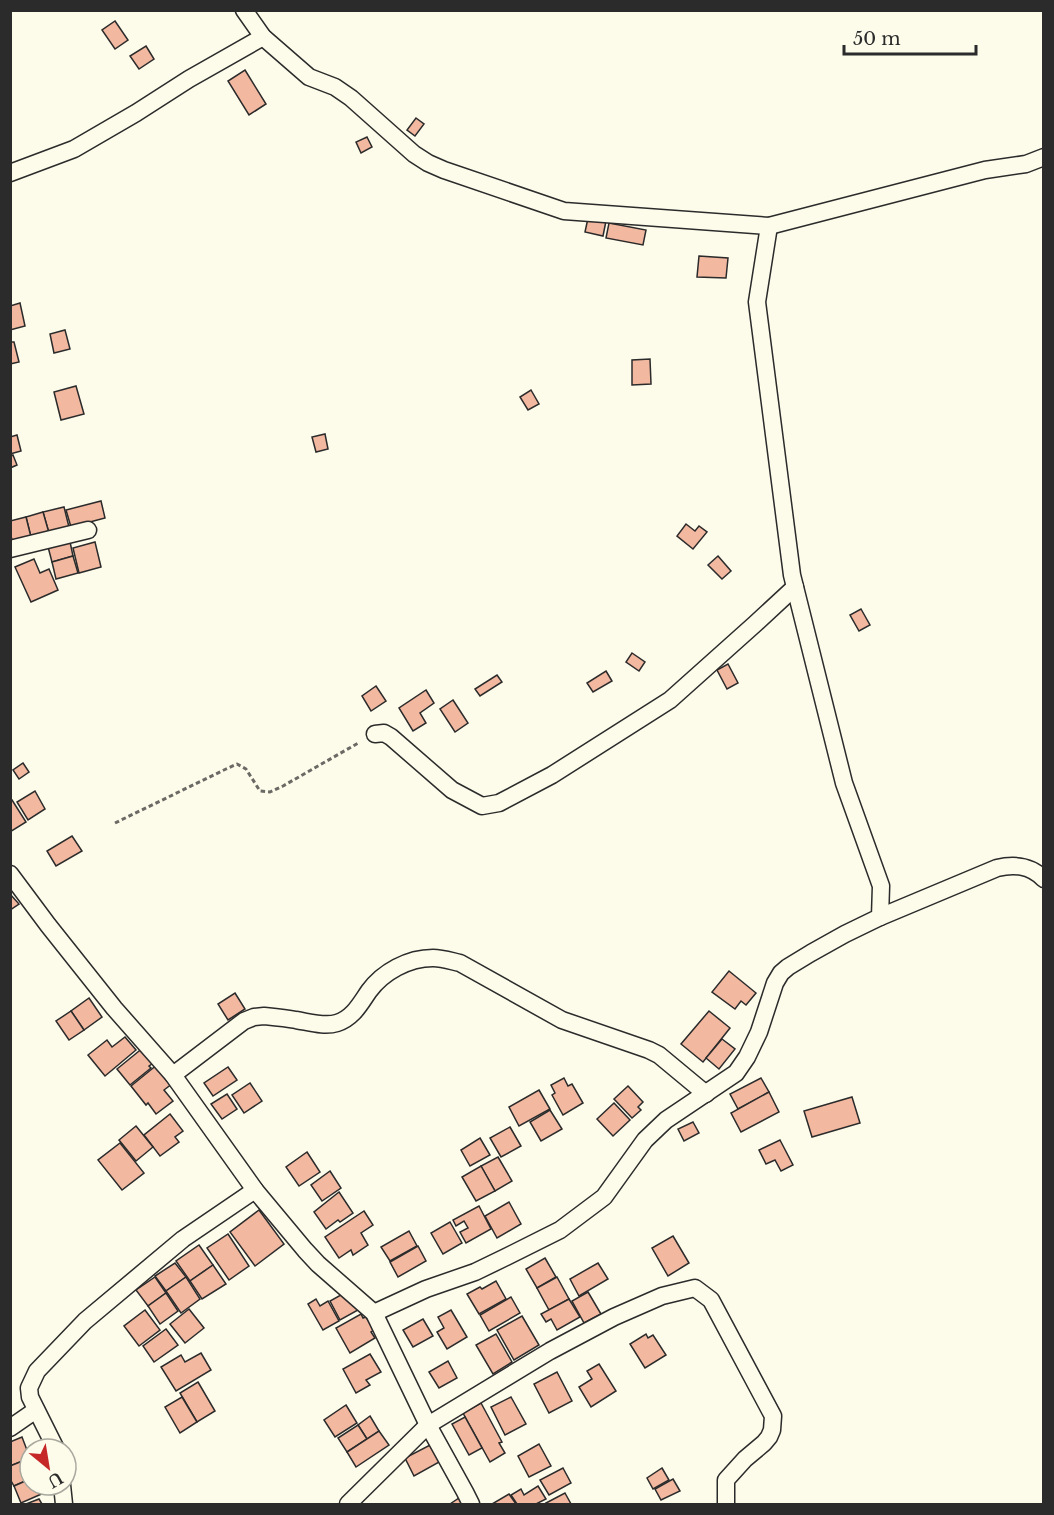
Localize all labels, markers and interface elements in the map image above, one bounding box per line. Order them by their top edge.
scale bar [844,18,976,56]
text: 50 m [853,28,901,50]
north arrow [18,1437,78,1497]
text: U [44,1468,67,1492]

